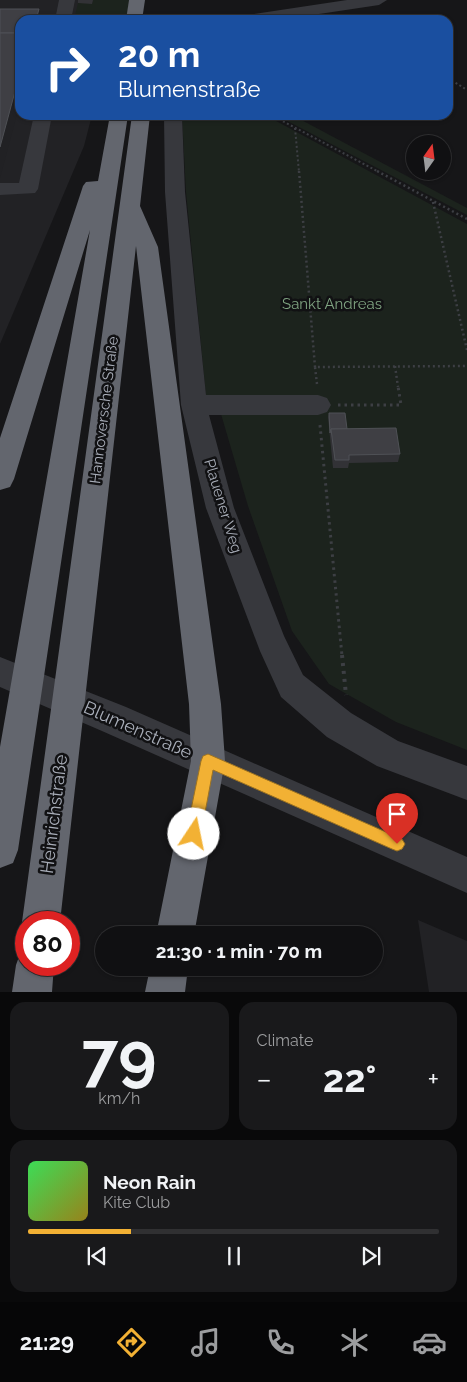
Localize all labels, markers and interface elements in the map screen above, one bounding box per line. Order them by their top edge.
text: 20 m [118,34,200,75]
icon: right [35,35,100,100]
text: Blumenstraße [118,76,260,102]
north arrow [406,135,451,180]
map controls [406,135,451,180]
park label: Sankt Andreas [282,295,382,313]
street label: Hannoversche Straße [86,335,122,485]
street label: Plauener Weg [200,457,246,555]
street label: Blumenstraße [81,696,196,763]
street label: Heinrichstraße [36,753,71,875]
pin [376,793,418,844]
icon: arrive [383,800,411,828]
position arrow [167,807,219,859]
speed limit sign: 80 [15,911,80,976]
text: 21:30 · 1 min · 70 m [156,940,322,962]
text: 79 [82,1018,157,1094]
text: Climate [257,1031,313,1050]
text: 22° [323,1056,376,1101]
text: − [257,1063,272,1096]
text: + [427,1063,439,1096]
text: km/h [98,1089,140,1108]
text: Neon Rain [103,1171,196,1193]
text: Kite Club [103,1193,170,1212]
icon: previous [83,1242,111,1270]
icon: pause [220,1242,248,1270]
icon: next [357,1242,385,1270]
icon: directions [114,1325,149,1360]
icon: music [188,1325,223,1360]
icon: phone [263,1325,298,1360]
icon: climate [337,1325,372,1360]
icon: car [412,1325,447,1360]
text: 21:29 [20,1329,74,1355]

